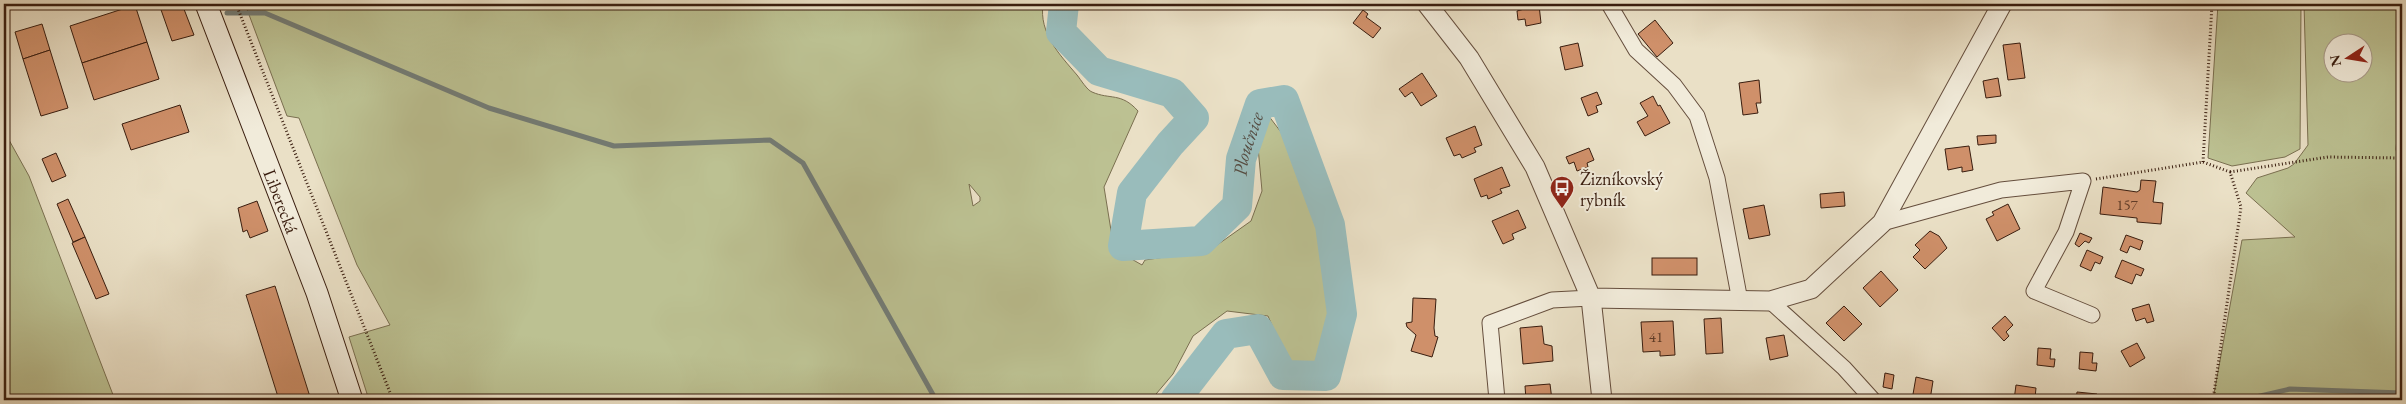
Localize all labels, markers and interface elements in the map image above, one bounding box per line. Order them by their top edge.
north arrow [2324,32,2374,82]
text: N [2325,53,2345,68]
water label: Ploučnice [1227,108,1269,177]
street label: Liberecká [259,166,305,237]
place label: Žizníkovský rybník [1580,167,1663,211]
bus stop icon: Žizníkovský rybník [1549,175,1575,209]
house number: 157 [2116,195,2139,214]
house number: 41 [1649,327,1663,346]

